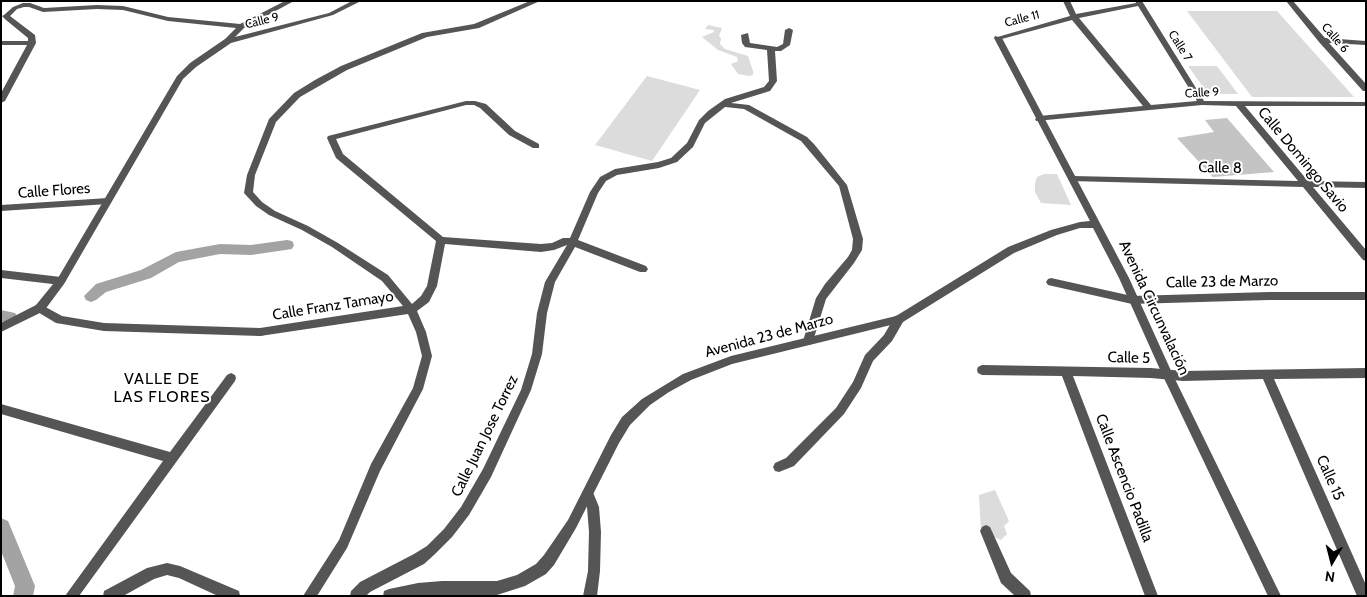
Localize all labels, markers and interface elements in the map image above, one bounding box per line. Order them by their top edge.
street label: Calle 11 [1003,8,1041,30]
street label: Calle 9 [244,10,280,32]
street label: Calle 6 [1318,20,1352,56]
street label: Calle 7 [1165,28,1195,64]
street label: Calle 9 [1184,85,1220,101]
street label: Calle Domingo Savio [1254,104,1352,216]
street label: Calle 8 [1198,159,1242,177]
street label: Calle Flores [17,179,91,203]
street label: Avenida Circunvalación [1115,238,1193,378]
street label: Calle 23 de Marzo [1166,272,1278,292]
street label: Calle Franz Tamayo [271,288,395,324]
street label: Avenida 23 de Marzo [703,310,835,362]
street label: Calle 5 [1108,349,1150,367]
district label: VALLE DE LAS FLORES [112,369,212,407]
street label: Calle Juan Jose Torrez [448,372,522,500]
street label: Calle Ascencio Padilla [1091,411,1157,545]
street label: Calle 15 [1312,453,1348,503]
north arrow [1307,537,1357,587]
text: N [1324,567,1336,586]

